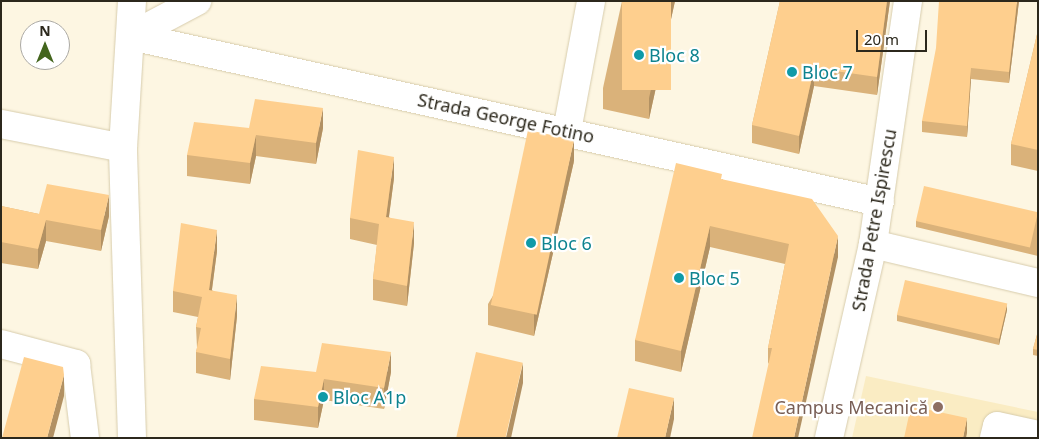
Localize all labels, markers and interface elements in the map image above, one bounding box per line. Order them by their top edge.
north arrow [20,20,70,70]
scale bar [859,20,930,52]
text: N [39,21,51,40]
text: 20 m [864,29,899,49]
place label: Bloc 8 [649,44,700,66]
marker: Bloc 8 [633,49,645,61]
place label: Bloc 7 [802,61,853,83]
marker: Bloc 7 [786,66,798,78]
street label: Strada George Fotino [416,89,596,147]
street label: Strada Petre Ispirescu [847,127,901,313]
place label: Bloc 6 [541,232,592,254]
marker: Bloc 6 [525,237,537,249]
place label: Bloc 5 [689,267,740,289]
marker: Bloc 5 [673,272,685,284]
place label: Bloc A1p [333,386,406,408]
marker: Bloc A1p [317,391,329,403]
place label: Campus Mecanică [774,396,928,418]
marker: Campus Mecanică [932,401,944,413]

